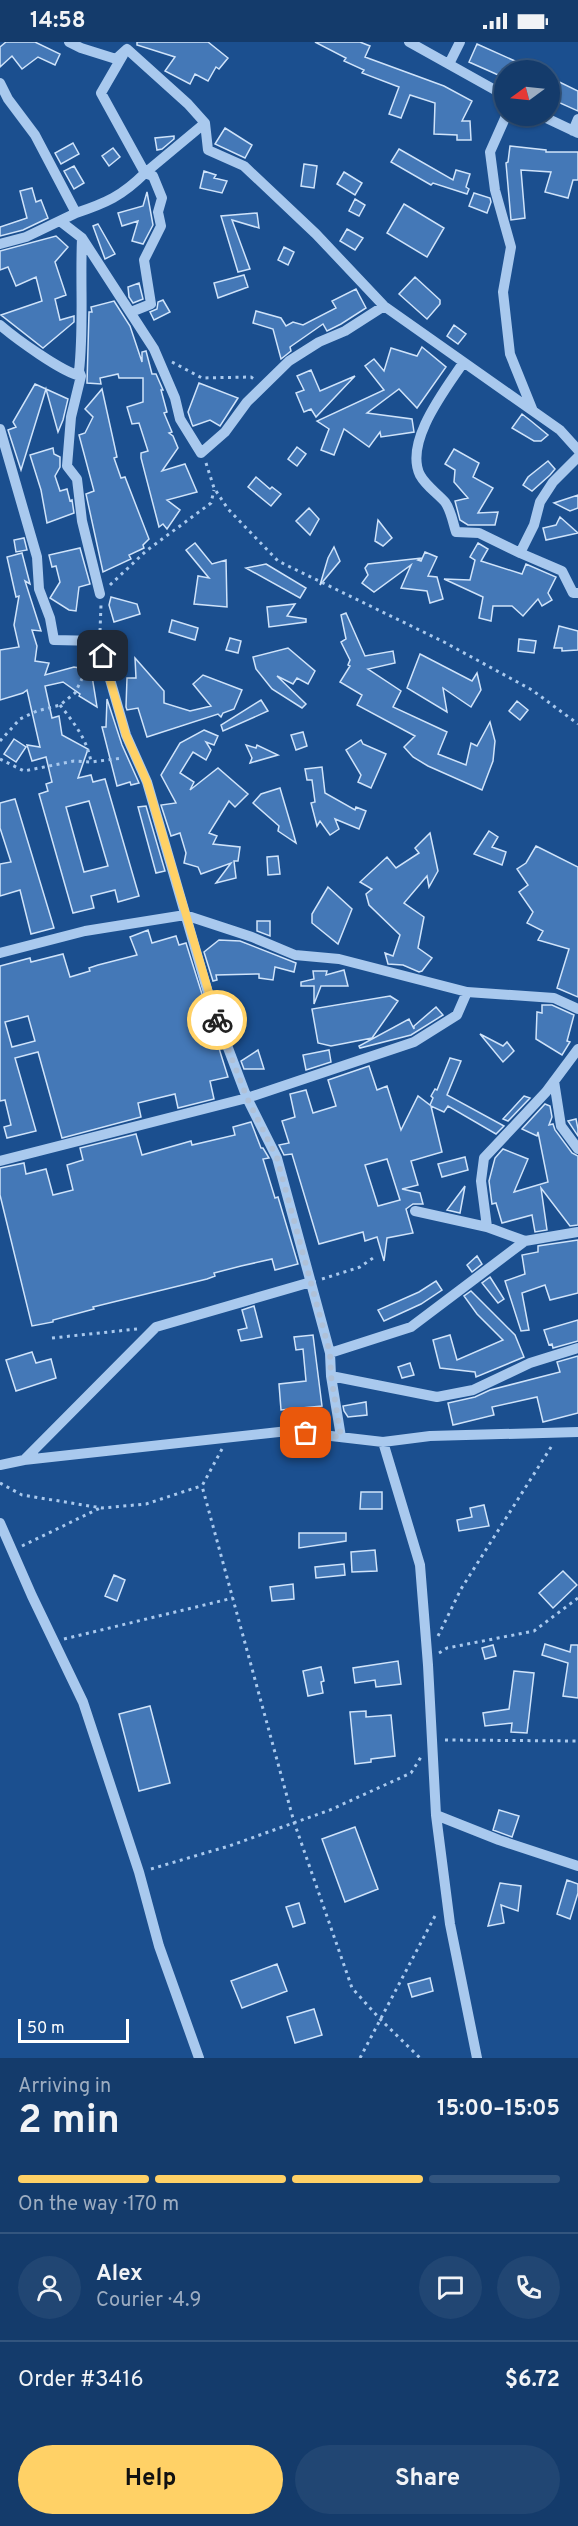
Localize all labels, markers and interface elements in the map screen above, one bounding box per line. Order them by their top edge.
text: 14:58 [30,8,86,35]
north arrow [494,60,560,126]
map controls [494,60,560,126]
pin [77,630,128,681]
icon: home [86,639,119,672]
courier [187,990,247,1050]
icon: bike [201,1004,234,1037]
pin [280,1407,331,1458]
icon: bag [289,1416,322,1449]
scale bar [18,2016,129,2044]
text: 50 m [27,2019,65,2039]
text: Arriving in [18,2074,111,2100]
text: 15:00–15:05 [437,2096,560,2123]
text: 2 min [18,2098,120,2147]
text: On the way · 170 m [18,2192,179,2218]
button: person [18,2256,81,2319]
button: chat [419,2256,482,2319]
button: phone [497,2256,560,2319]
text: Alex [96,2261,143,2288]
text: Courier · 4.9 [96,2288,201,2314]
text: Order #3416 [18,2367,144,2394]
text: $6.72 [505,2367,560,2394]
button: Help [18,2445,283,2514]
button: Share [295,2445,560,2514]

